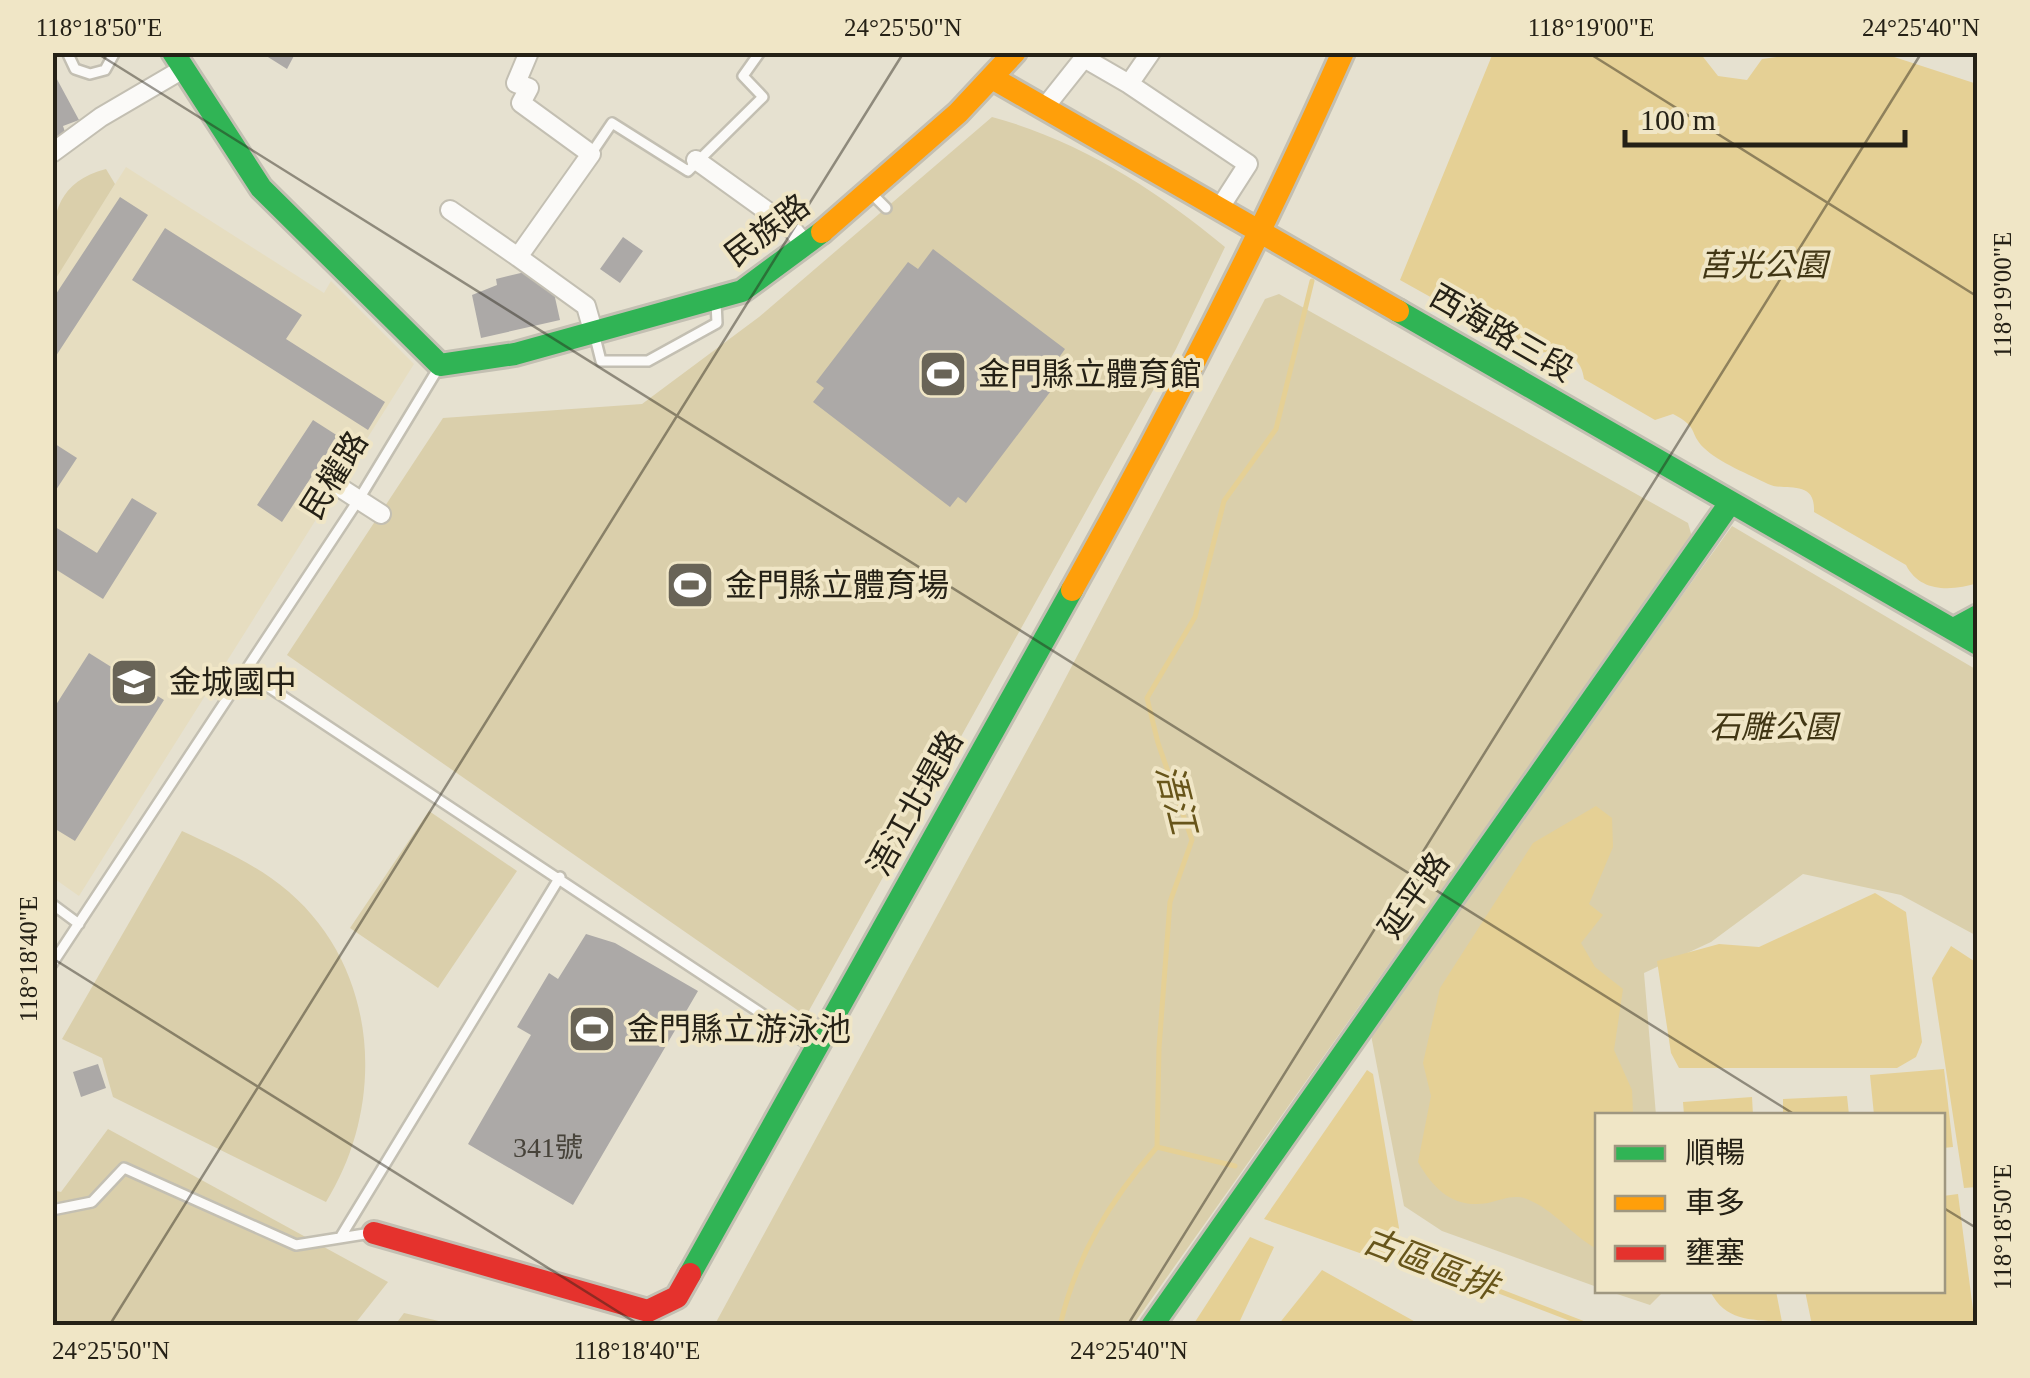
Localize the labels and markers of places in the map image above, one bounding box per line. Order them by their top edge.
sports icon: 金門縣立體育館 [917,348,969,400]
place label: 金門縣立體育館 [978,356,1202,392]
sports icon: 金門縣立體育場 [664,559,716,611]
place label: 金門縣立體育場 [725,567,949,603]
school or university icon: 金城國中 [108,656,160,708]
place label: 金城國中 [169,664,297,700]
sports icon: 金門縣立游泳池 [566,1003,618,1055]
place label: 金門縣立游泳池 [627,1011,851,1047]

